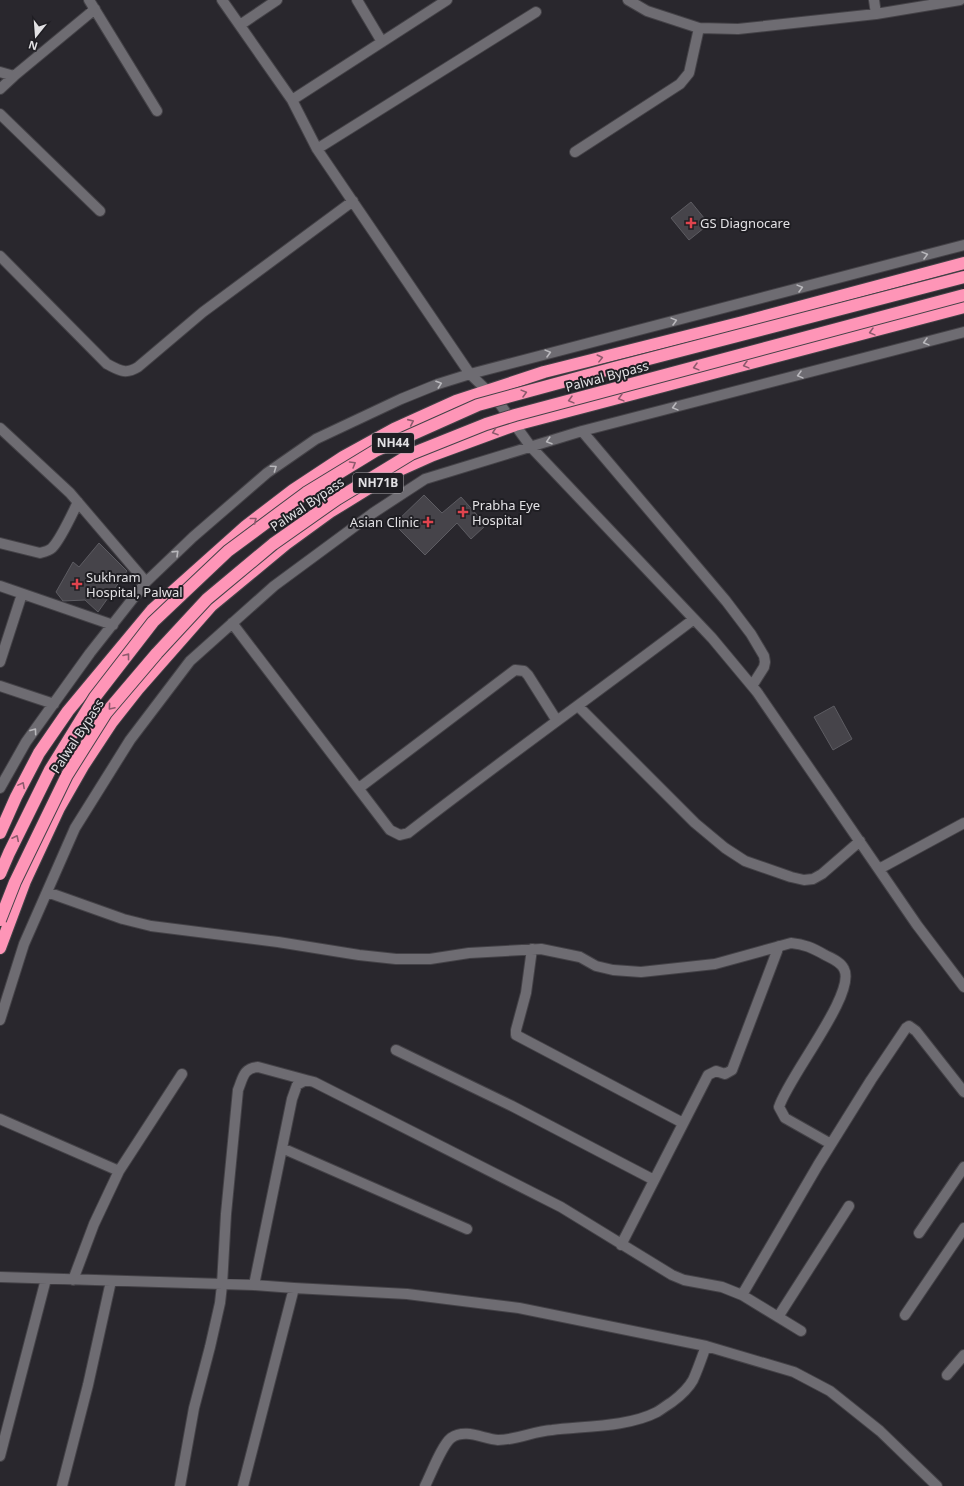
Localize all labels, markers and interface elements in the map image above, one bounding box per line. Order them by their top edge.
north arrow [16,16,56,56]
text: N [26,38,39,55]
place label: GS Diagnocare [700,214,790,232]
marker: GS Diagnocare [685,217,697,229]
one-way arrow [922,251,929,260]
one-way arrow [796,284,803,292]
one-way arrow [671,317,677,325]
one-way arrow [869,327,875,335]
one-way arrow [923,337,930,346]
one-way arrow [545,350,551,358]
one-way arrow [596,354,603,363]
street label: Palwal Bypass [563,356,651,396]
one-way arrow [743,360,750,369]
one-way arrow [693,362,700,370]
one-way arrow [797,370,804,378]
one-way arrow [436,380,443,388]
one-way arrow [520,389,527,398]
one-way arrow [617,393,624,401]
one-way arrow [567,395,574,404]
one-way arrow [671,403,678,411]
one-way arrow [407,418,414,426]
one-way arrow [492,427,499,436]
road number: NH44 [372,433,414,453]
one-way arrow [546,436,553,445]
one-way arrow [349,462,356,469]
one-way arrow [270,465,277,473]
street label: Palwal Bypass [266,473,348,535]
road number: NH71B [353,473,403,493]
place label: Prabha Eye Hospital [472,496,540,529]
marker: Prabha Eye Hospital [457,506,469,518]
place label: Asian Clinic [350,513,419,531]
marker: Asian Clinic [422,516,434,528]
one-way arrow [249,518,256,525]
one-way arrow [171,550,179,558]
place label: Sukhram Hospital, Palwal [86,568,183,601]
marker: Sukhram Hospital, Palwal [71,578,83,590]
one-way arrow [122,653,129,660]
street label: Palwal Bypass [46,695,108,777]
one-way arrow [109,702,116,710]
one-way arrow [29,728,37,735]
one-way arrow [17,782,25,789]
one-way arrow [11,835,19,842]

